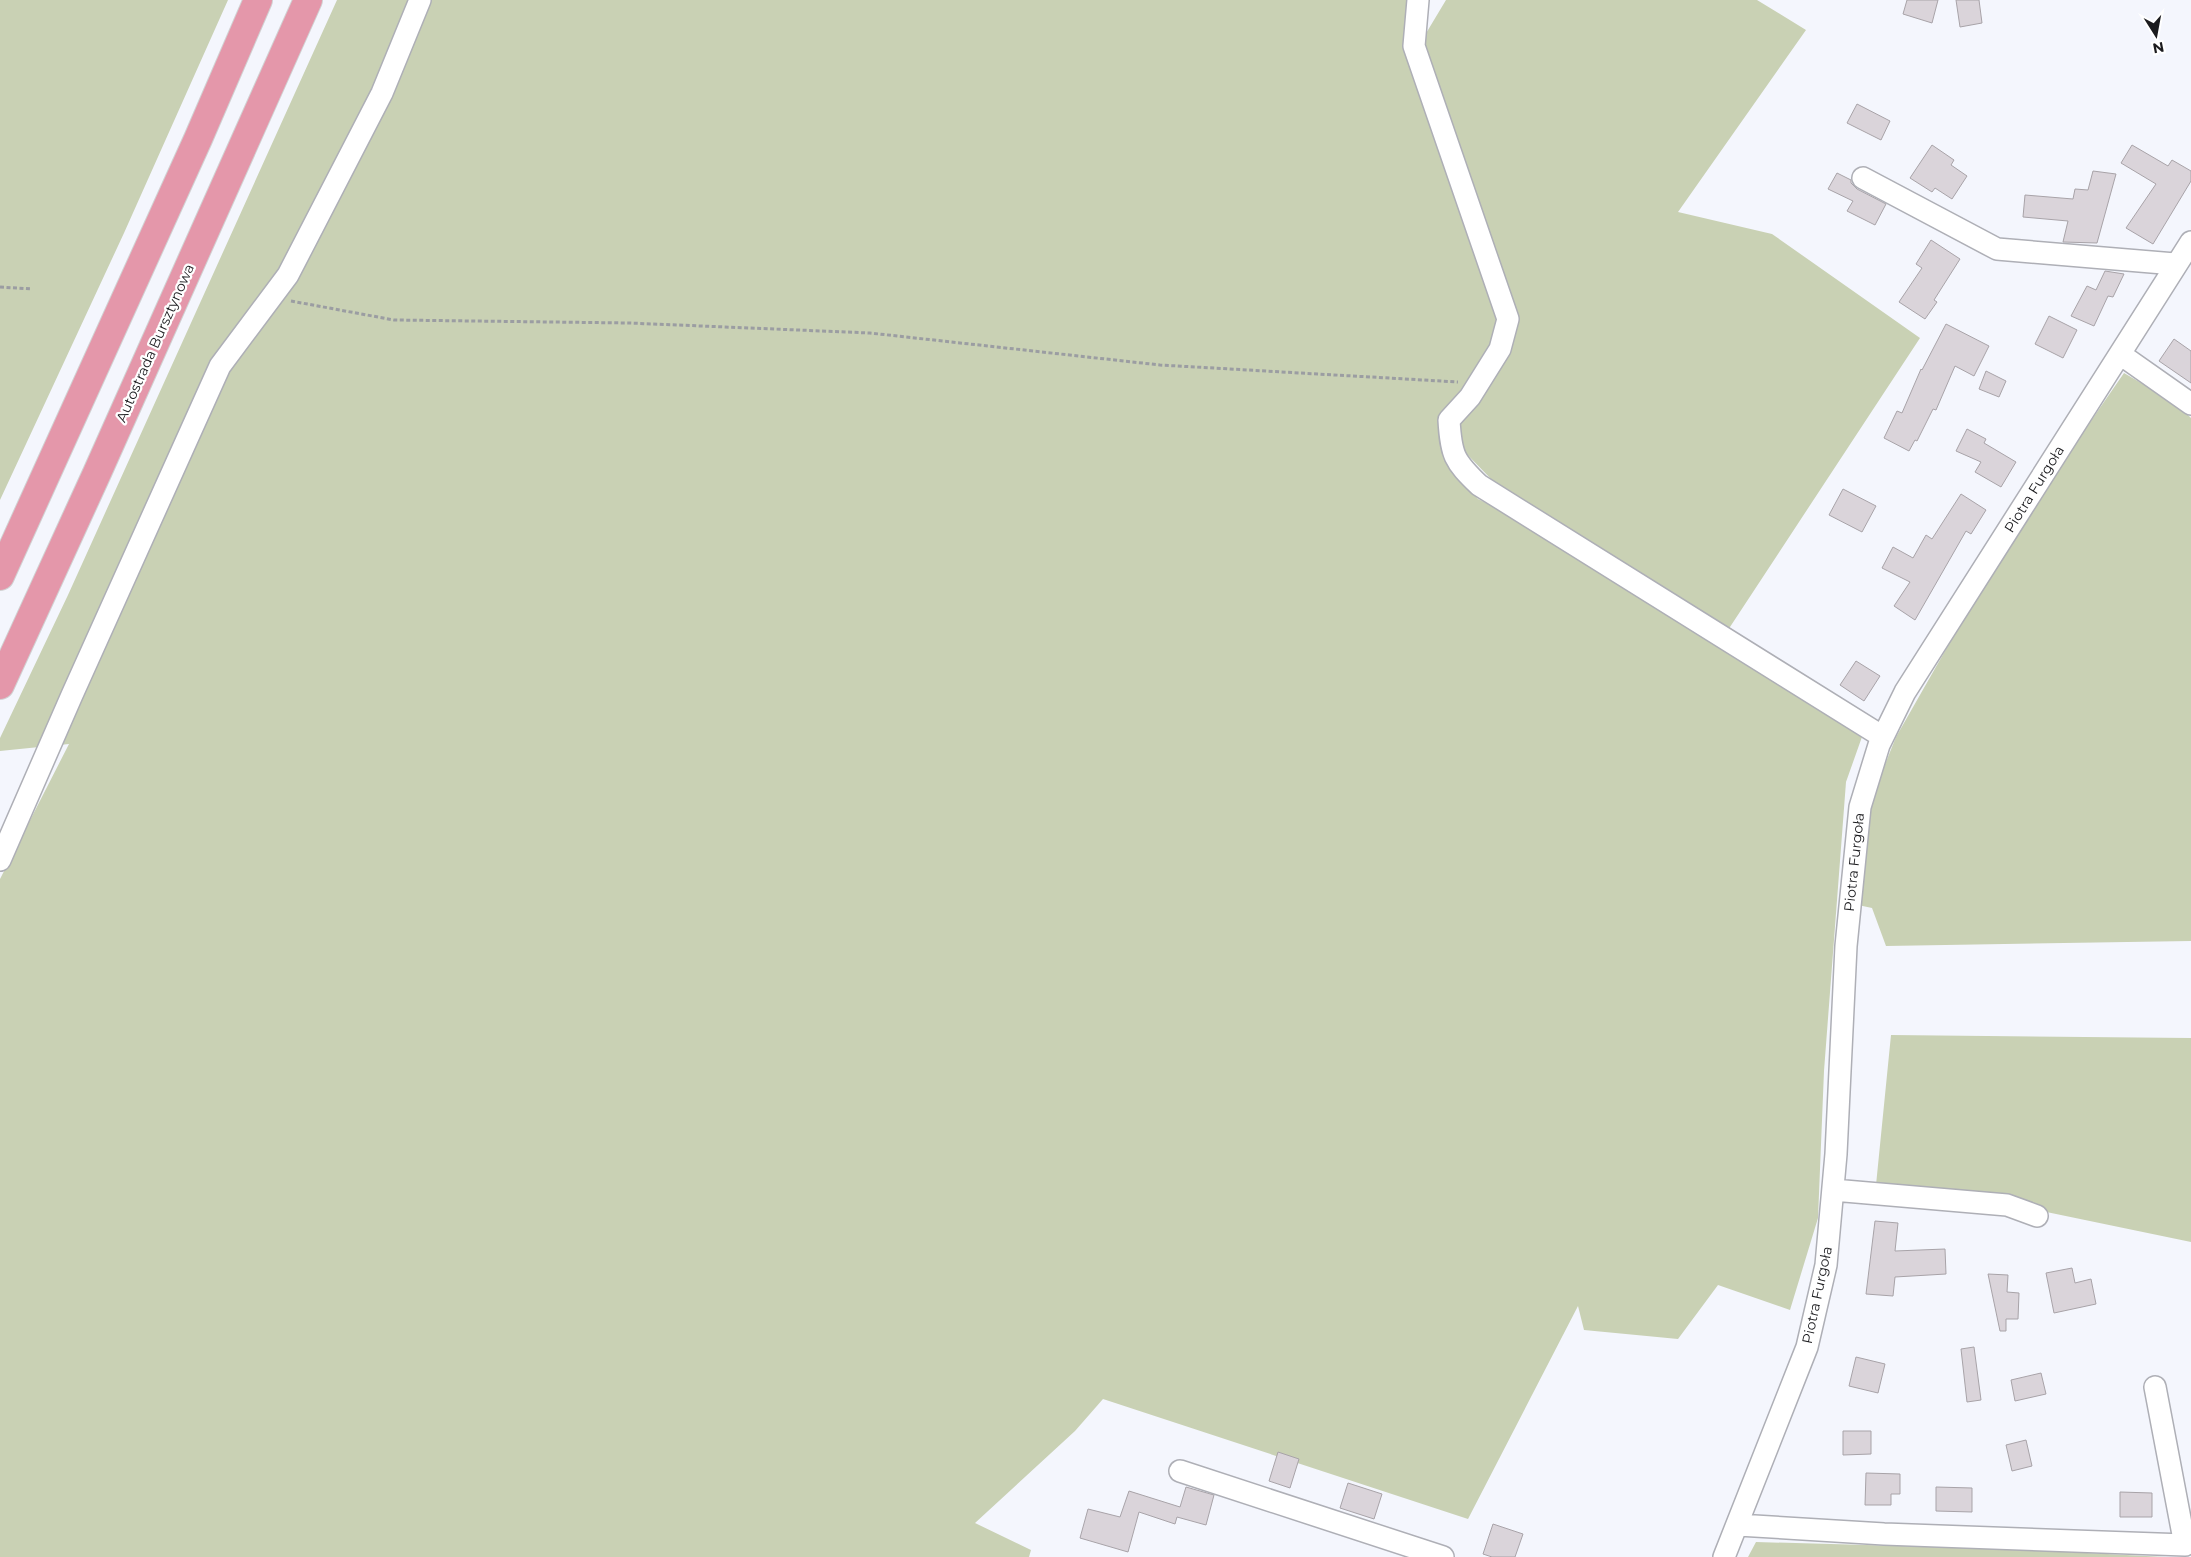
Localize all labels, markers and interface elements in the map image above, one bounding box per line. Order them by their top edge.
north arrow [2131,10,2181,60]
text: N [2151,38,2166,58]
street label: Autostrada Bursztynowa [112,261,198,425]
street label: Piotra Furgoła [2000,442,2068,536]
street label: Piotra Furgoła [1840,812,1868,912]
street label: Piotra Furgoła [1798,1245,1836,1345]

